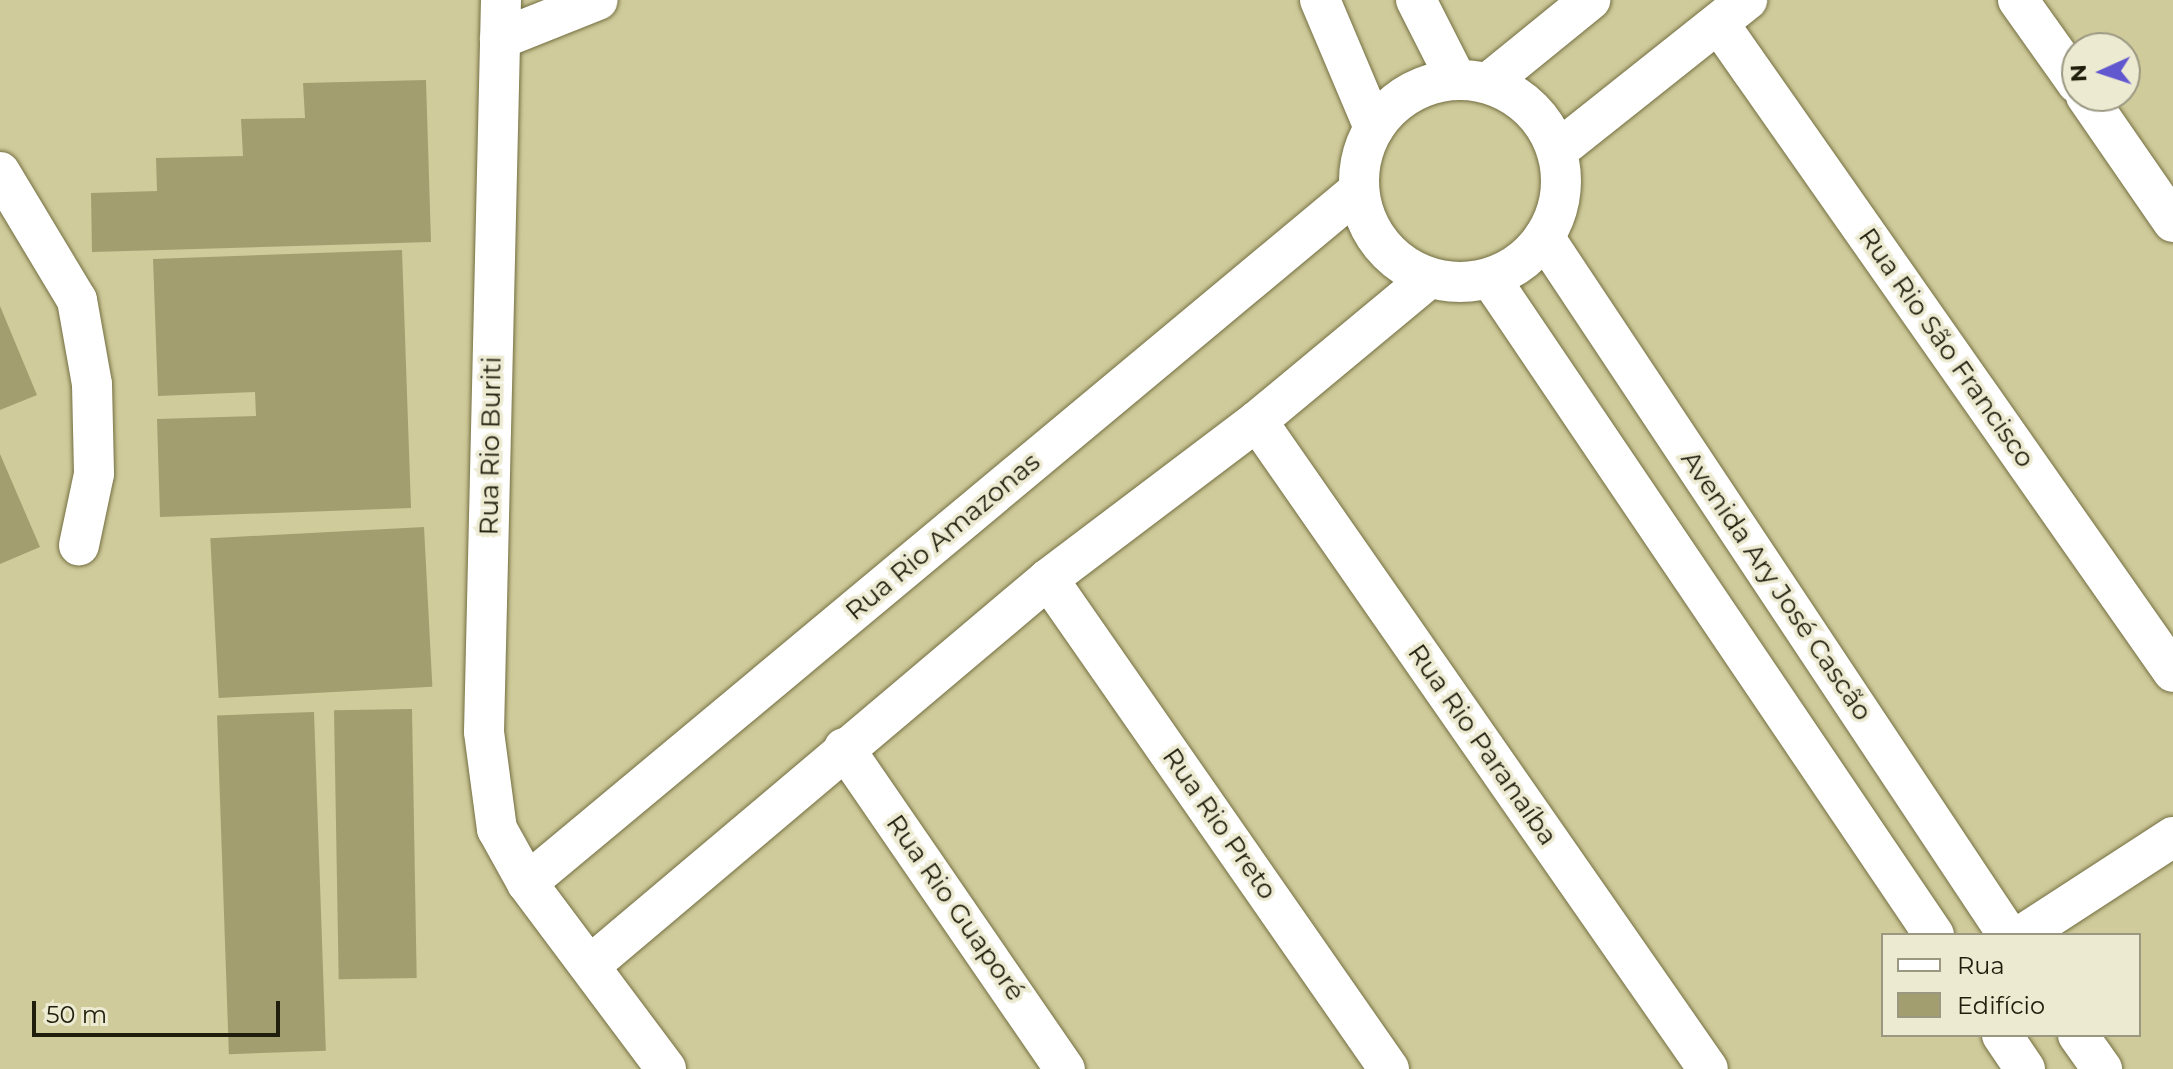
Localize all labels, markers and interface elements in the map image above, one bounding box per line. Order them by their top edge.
north arrow [2061,32,2141,112]
text: N [2065,64,2092,83]
street label: Rua Rio São Francisco [1851,222,2041,474]
street label: Rua Rio Buriti [474,356,508,536]
street label: Avenida Ary José Cascão [1674,445,1878,727]
street label: Rua Rio Amazonas [840,447,1046,627]
street label: Rua Rio Paranaíba [1401,638,1563,852]
street label: Rua Rio Preto [1155,742,1283,906]
street label: Rua Rio Guaporé [879,809,1031,1007]
legend [1881,933,2141,1037]
text: Rua [1957,951,2005,980]
scale bar [36,985,284,1035]
text: Edifício [1957,991,2045,1020]
text: 50 m [46,1000,107,1029]

